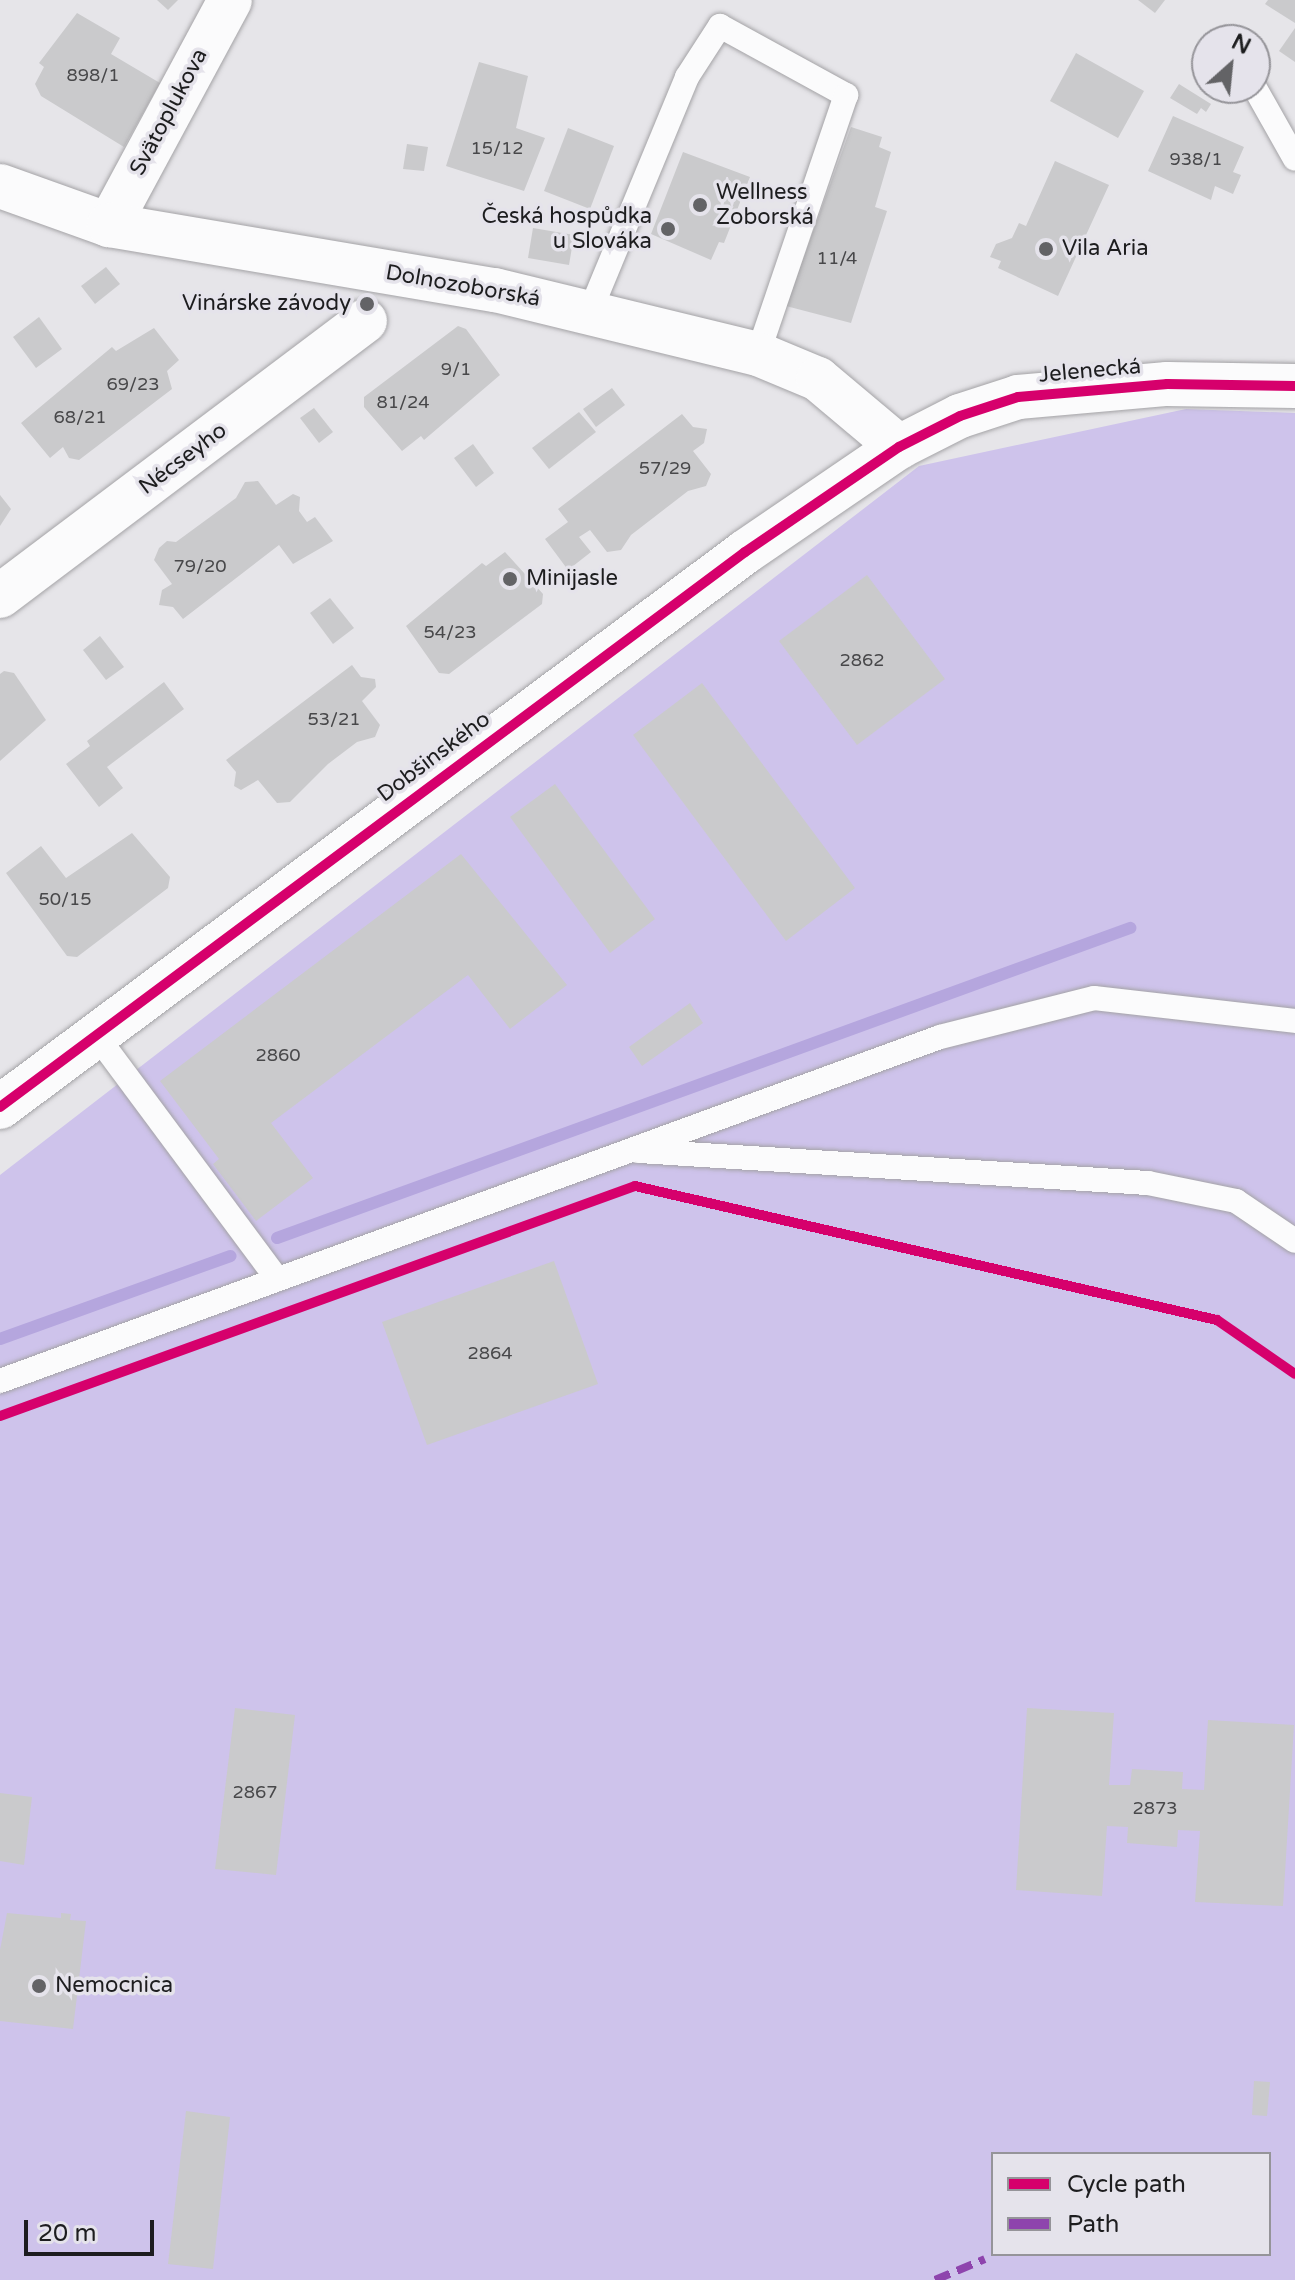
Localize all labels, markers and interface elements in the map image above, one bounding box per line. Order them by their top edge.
north arrow [1191,24,1271,104]
text: N [1227,29,1255,60]
street label: Svätoplukova [125,44,213,180]
house number: 898/1 [66,64,120,86]
house number: 15/12 [470,137,524,159]
house number: 938/1 [1169,148,1223,170]
place label: Wellness Zoborská [716,179,814,230]
marker: Wellness Zoborská [691,196,709,214]
place label: Česká hospůdka u Slováka [482,203,652,254]
marker: Česká hospůdka u Slováka [659,220,677,238]
place label: Vila Aria [1062,236,1149,262]
marker: Vila Aria [1037,240,1055,258]
house number: 11/4 [817,247,857,269]
street label: Dolnozoborská [384,259,542,313]
place label: Vinárske závody [182,291,351,317]
marker: Vinárske závody [358,295,376,313]
street label: Jelenecká [1038,353,1142,389]
house number: 9/1 [441,358,471,380]
house number: 69/23 [106,373,160,395]
house number: 81/24 [376,391,430,413]
house number: 68/21 [53,406,107,428]
street label: Nécseyho [134,417,232,501]
house number: 57/29 [639,457,691,479]
house number: 79/20 [173,555,227,577]
place label: Minijasle [526,566,618,592]
marker: Minijasle [501,570,519,588]
house number: 54/23 [423,621,477,643]
house number: 2862 [839,649,885,671]
street label: Dobšinského [372,706,496,808]
house number: 53/21 [307,708,361,730]
house number: 50/15 [38,888,92,910]
house number: 2860 [255,1044,301,1066]
house number: 2864 [467,1342,513,1364]
house number: 2867 [232,1781,278,1803]
house number: 2873 [1132,1797,1178,1819]
place label: Nemocnica [55,1973,173,1999]
marker: Nemocnica [30,1977,48,1995]
legend [991,2152,1271,2256]
text: Cycle path [1067,2170,1186,2199]
scale bar [28,2204,158,2254]
text: Path [1067,2210,1120,2239]
text: 20 m [38,2219,96,2248]

